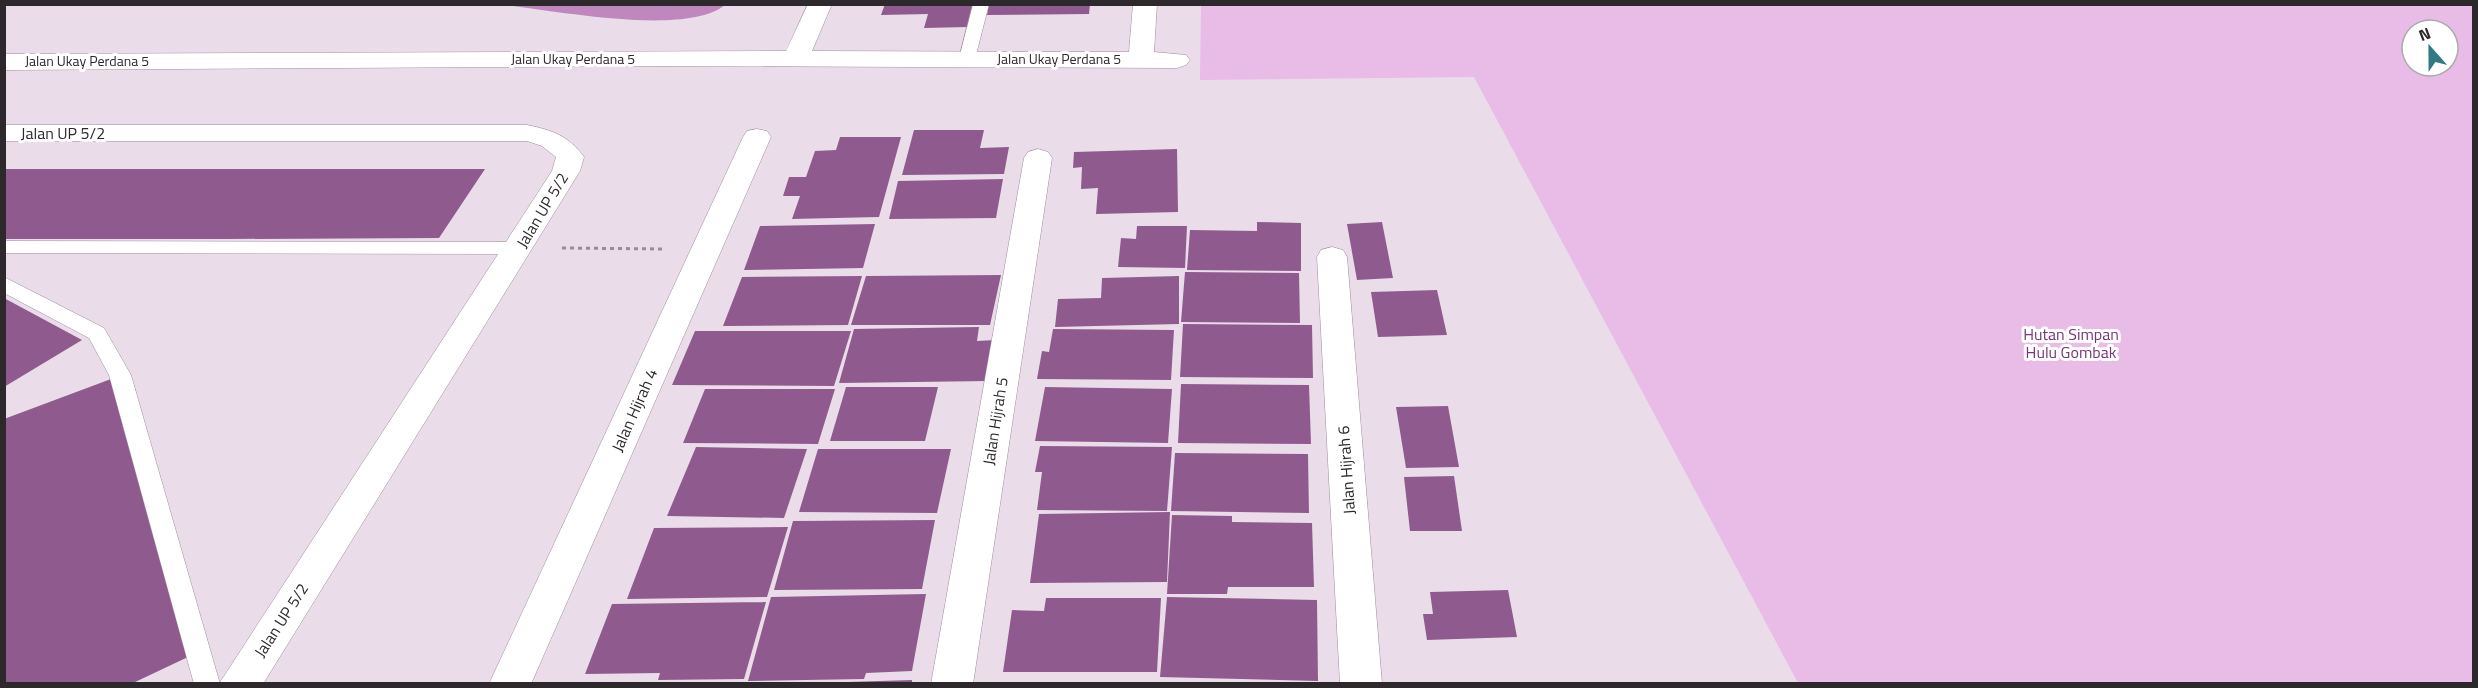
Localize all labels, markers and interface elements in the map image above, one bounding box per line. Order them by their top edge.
north arrow [2400,18,2460,78]
text: N [2415,21,2434,47]
street label: Jalan Ukay Perdana 5 [511,48,635,69]
street label: Jalan Ukay Perdana 5 [997,48,1121,69]
street label: Jalan Ukay Perdana 5 [25,50,149,71]
street label: Jalan UP 5/2 [21,121,105,145]
street label: Jalan UP 5/2 [510,168,574,252]
park label: Hutan Simpan Hulu Gombak [2023,322,2119,364]
street label: Jalan Hijrah 4 [605,364,663,455]
street label: Jalan Hijrah 5 [976,375,1014,467]
street label: Jalan Hijrah 6 [1331,425,1361,515]
street label: Jalan UP 5/2 [248,578,314,662]

